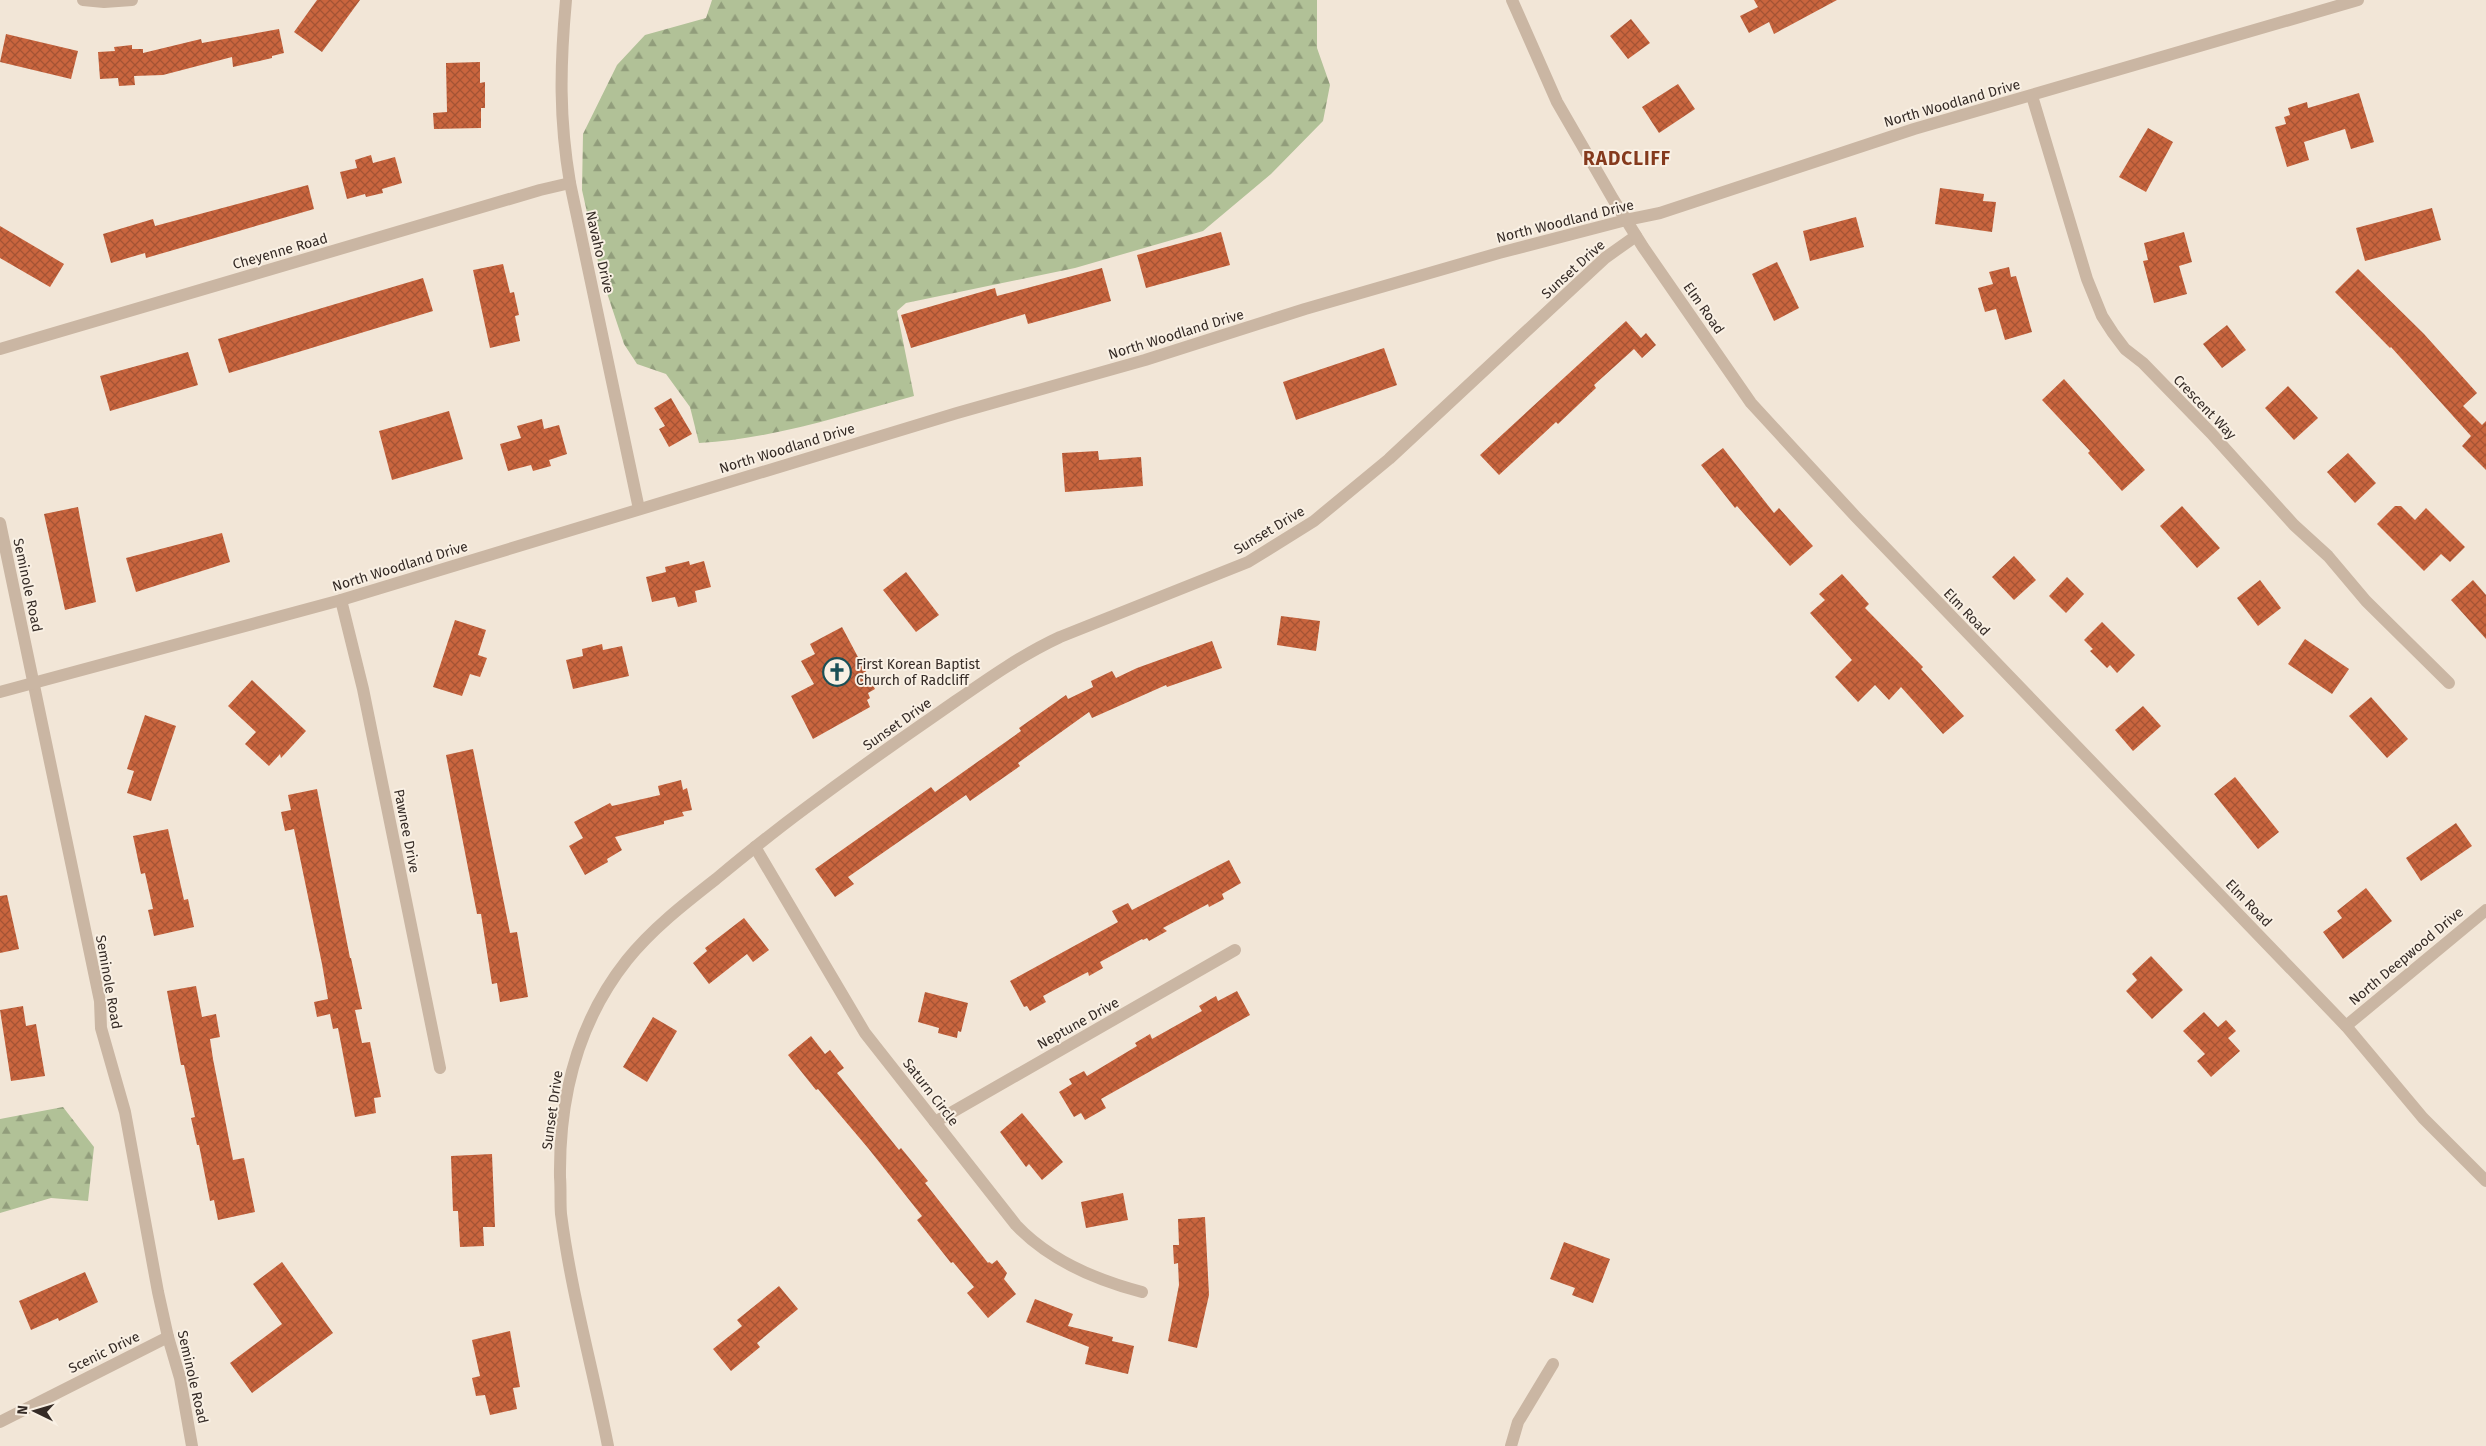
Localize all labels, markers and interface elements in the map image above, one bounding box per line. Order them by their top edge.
street label: North Woodland Drive [1882,76,2022,131]
district label: RADCLIFF [1583,147,1671,170]
street label: North Woodland Drive [1495,196,1636,247]
street label: Navaho Drive [582,209,617,295]
street label: Cheyenne Road [231,230,330,273]
street label: Sunset Drive [1538,236,1609,302]
street label: Elm Road [1680,279,1728,338]
street label: North Woodland Drive [1106,306,1246,363]
street label: Crescent Way [2170,372,2240,443]
street label: North Woodland Drive [717,420,857,477]
street label: Sunset Drive [1231,503,1308,558]
street label: Seminole Road [9,537,46,633]
street label: North Woodland Drive [330,538,470,595]
street label: Elm Road [1940,585,1993,640]
place label: First Korean Baptist Church of Radcliff [856,656,981,689]
church icon: First Korean Baptist Church of Radcliff [822,657,852,687]
street label: Sunset Drive [860,695,935,754]
street label: Pawnee Drive [390,788,423,874]
street label: Elm Road [2222,876,2275,931]
street label: North Deepwood Drive [2346,904,2467,1009]
street label: Seminole Road [92,934,125,1030]
street label: Neptune Drive [1034,994,1122,1053]
street label: Saturn Circle [899,1055,962,1129]
street label: Sunset Drive [539,1069,566,1151]
street label: Scenic Drive [66,1328,143,1377]
street label: Seminole Road [174,1329,212,1425]
north arrow [10,1386,60,1436]
text: N [14,1405,31,1415]

